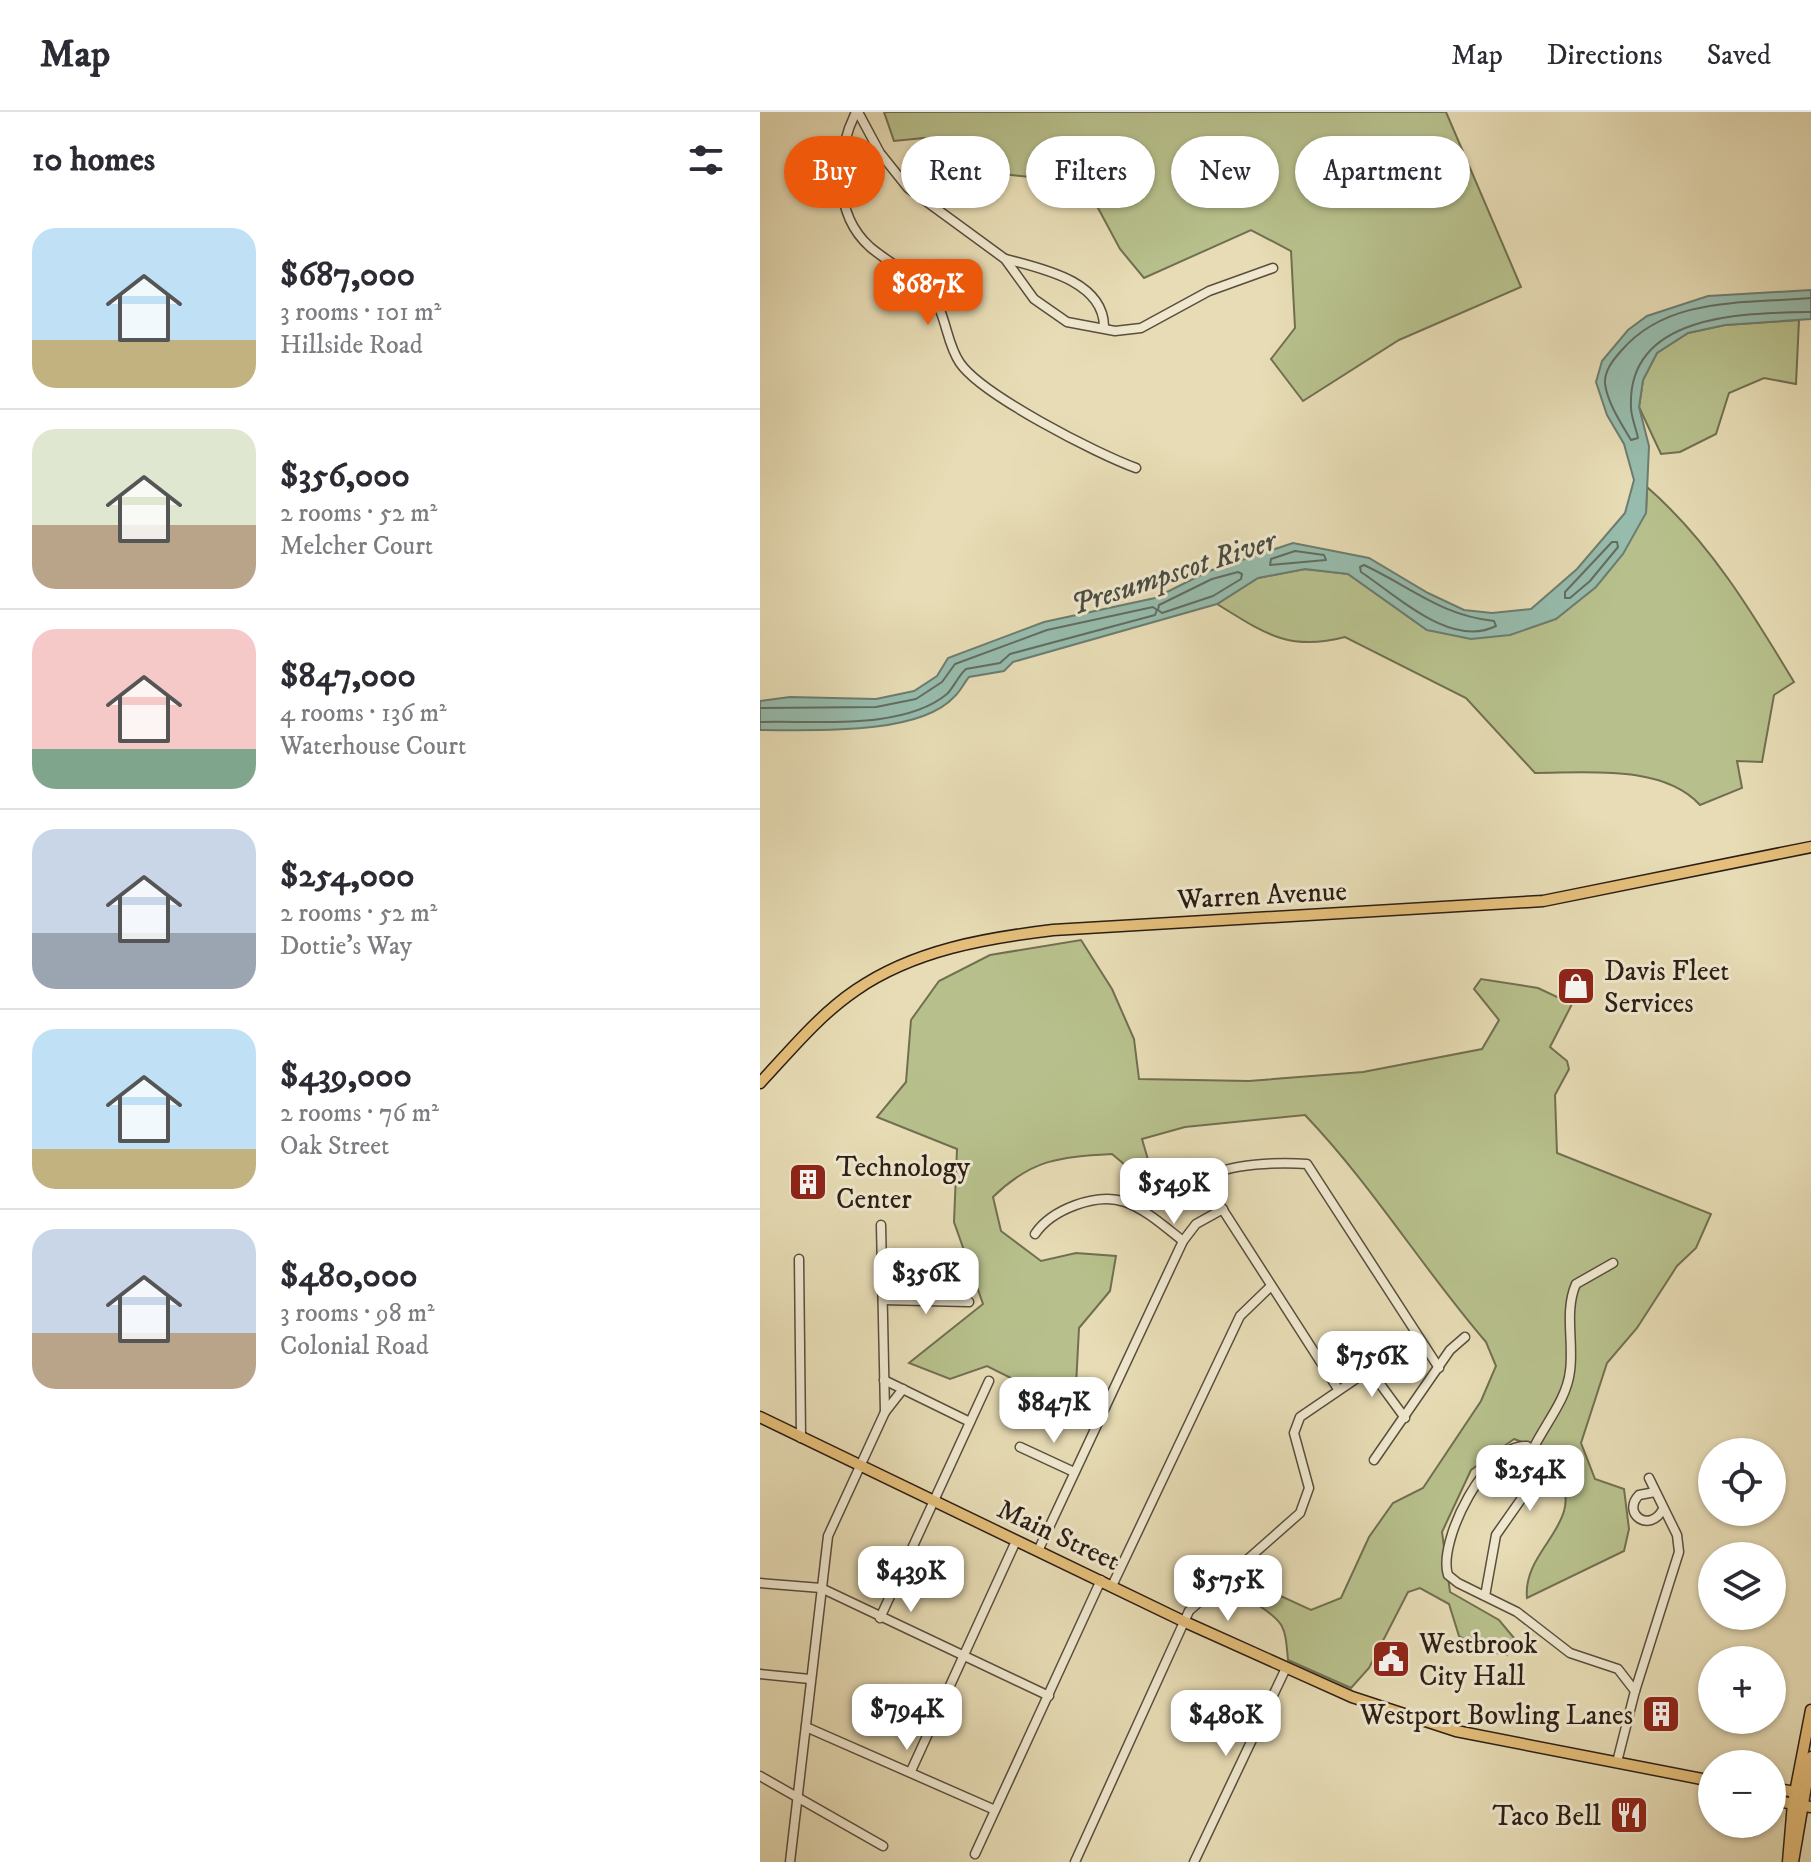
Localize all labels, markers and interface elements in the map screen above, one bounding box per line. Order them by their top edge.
text: Map [40,31,110,79]
text: Map [1451,38,1503,73]
text: Directions [1547,38,1663,73]
text: Saved [1707,38,1771,73]
chip: Buy [784,136,885,208]
chip: Rent [901,136,1010,208]
chip: Filters [1026,136,1155,208]
chip: New [1171,136,1279,208]
chip: Apartment [1295,136,1470,208]
icon: filters [684,138,728,182]
text: 10 homes [32,139,155,181]
text: $687,000 [280,254,415,296]
pin: $687K [872,259,984,327]
icon: home [96,260,192,356]
text: $687K [892,268,964,301]
text: 3 rooms · 101 m² [280,296,441,329]
text: Hillside Road [280,329,423,362]
text: $356,000 [280,455,410,497]
icon: home [96,461,192,557]
text: 2 rooms · 52 m² [280,497,437,530]
water label: Presumpscot River [1066,522,1283,624]
text: Melcher Court [280,530,433,563]
text: $847,000 [280,655,416,697]
icon: home [96,661,192,757]
text: 4 rooms · 136 m² [280,697,447,730]
text: Waterhouse Court [280,730,466,763]
text: $254,000 [280,855,415,897]
icon: home [96,861,192,957]
street label: Warren Avenue [1175,874,1348,917]
text: 2 rooms · 52 m² [280,897,437,930]
text: Dottie's Way [280,930,412,963]
place label: Davis Fleet Services [1604,954,1729,1021]
shop icon: Davis Fleet Services [1555,965,1597,1007]
text: $439,000 [280,1055,412,1097]
icon: home [96,1061,192,1157]
text: 2 rooms · 76 m² [280,1097,439,1130]
text: Oak Street [280,1130,389,1163]
place label: Technology Center [836,1150,971,1217]
pin: $549K [1118,1158,1230,1226]
building icon: Technology Center [787,1161,829,1203]
text: $549K [1138,1167,1210,1200]
pin: $356K [870,1248,982,1316]
text: $480,000 [280,1255,417,1297]
text: $356K [892,1257,960,1290]
icon: home [96,1261,192,1357]
text: 3 rooms · 98 m² [280,1297,435,1330]
text: Colonial Road [280,1330,429,1363]
pin: $756K [1316,1331,1428,1399]
text: $756K [1336,1340,1408,1373]
pin: $847K [998,1377,1110,1445]
text: $847K [1017,1386,1091,1419]
map controls [1698,1438,1786,1838]
button: locate [1698,1438,1786,1526]
pin: $254K [1474,1445,1586,1513]
text: $254K [1494,1454,1566,1487]
street label: Main Street [991,1492,1125,1579]
button: layers [1698,1542,1786,1630]
pin: $439K [855,1546,967,1614]
text: $439K [876,1555,946,1588]
pin: $575K [1172,1555,1284,1623]
text: $575K [1192,1564,1264,1597]
place label: Westbrook City Hall [1418,1627,1538,1694]
public building icon: Westbrook City Hall [1370,1638,1412,1680]
button: + [1698,1646,1786,1734]
pin: $794K [851,1684,963,1752]
pin: $480K [1170,1690,1282,1758]
text: $794K [870,1693,944,1726]
building icon: Westport Bowling Lanes [1640,1693,1682,1735]
place label: Westport Bowling Lanes [1359,1698,1633,1733]
text: $480K [1189,1699,1263,1732]
button: − [1698,1750,1786,1838]
restaurant icon: Taco Bell [1608,1794,1650,1836]
place label: Taco Bell [1493,1799,1602,1834]

